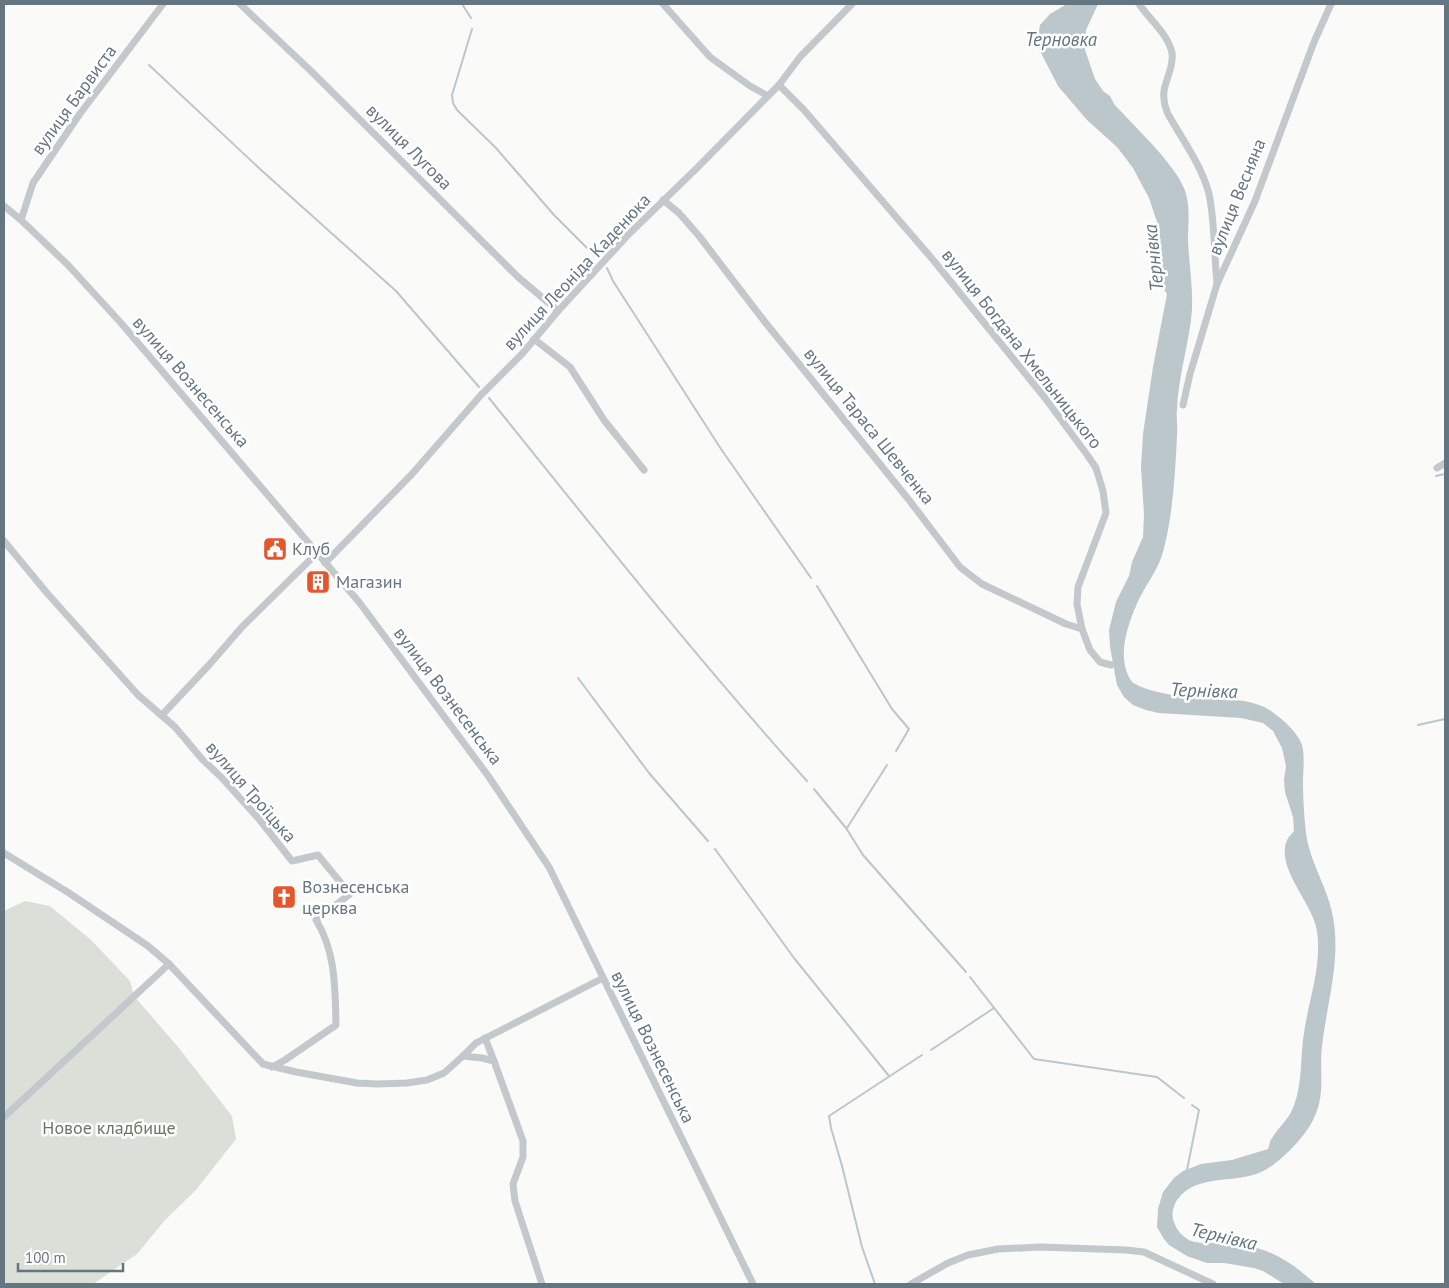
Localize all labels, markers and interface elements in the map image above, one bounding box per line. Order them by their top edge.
water label: Терновка [1025,27,1098,51]
street label: вулиця Барвиста [26,40,121,159]
street label: вулиця Лугова [361,99,457,195]
street label: вулиця Весняна [1203,135,1270,258]
street label: вулиця Леоніда Каденюка [498,189,655,355]
water label: Тернівка [1137,222,1168,293]
street label: вулиця Богдана Хмельницького [937,244,1108,453]
street label: вулиця Вознесенська [128,311,255,452]
street label: вулиця Тараса Шевченка [799,343,940,509]
public building icon: Клуб [262,536,288,562]
place label: Клуб [292,537,330,560]
building icon: Магазин [305,569,331,595]
place label: Магазин [336,570,402,593]
street label: вулиця Вознесенська [389,622,508,769]
water label: Тернівка [1170,677,1239,703]
street label: вулиця Троїцька [201,736,302,847]
place label: Вознесенська церква [302,875,409,919]
church icon: Вознесенська церква [271,884,297,910]
street label: вулиця Вознесенська [607,967,700,1127]
park label: Новое кладбище [42,1116,176,1139]
water label: Тернівка [1188,1217,1260,1255]
scale bar [18,1240,122,1272]
text: 100 m [25,1248,66,1267]

